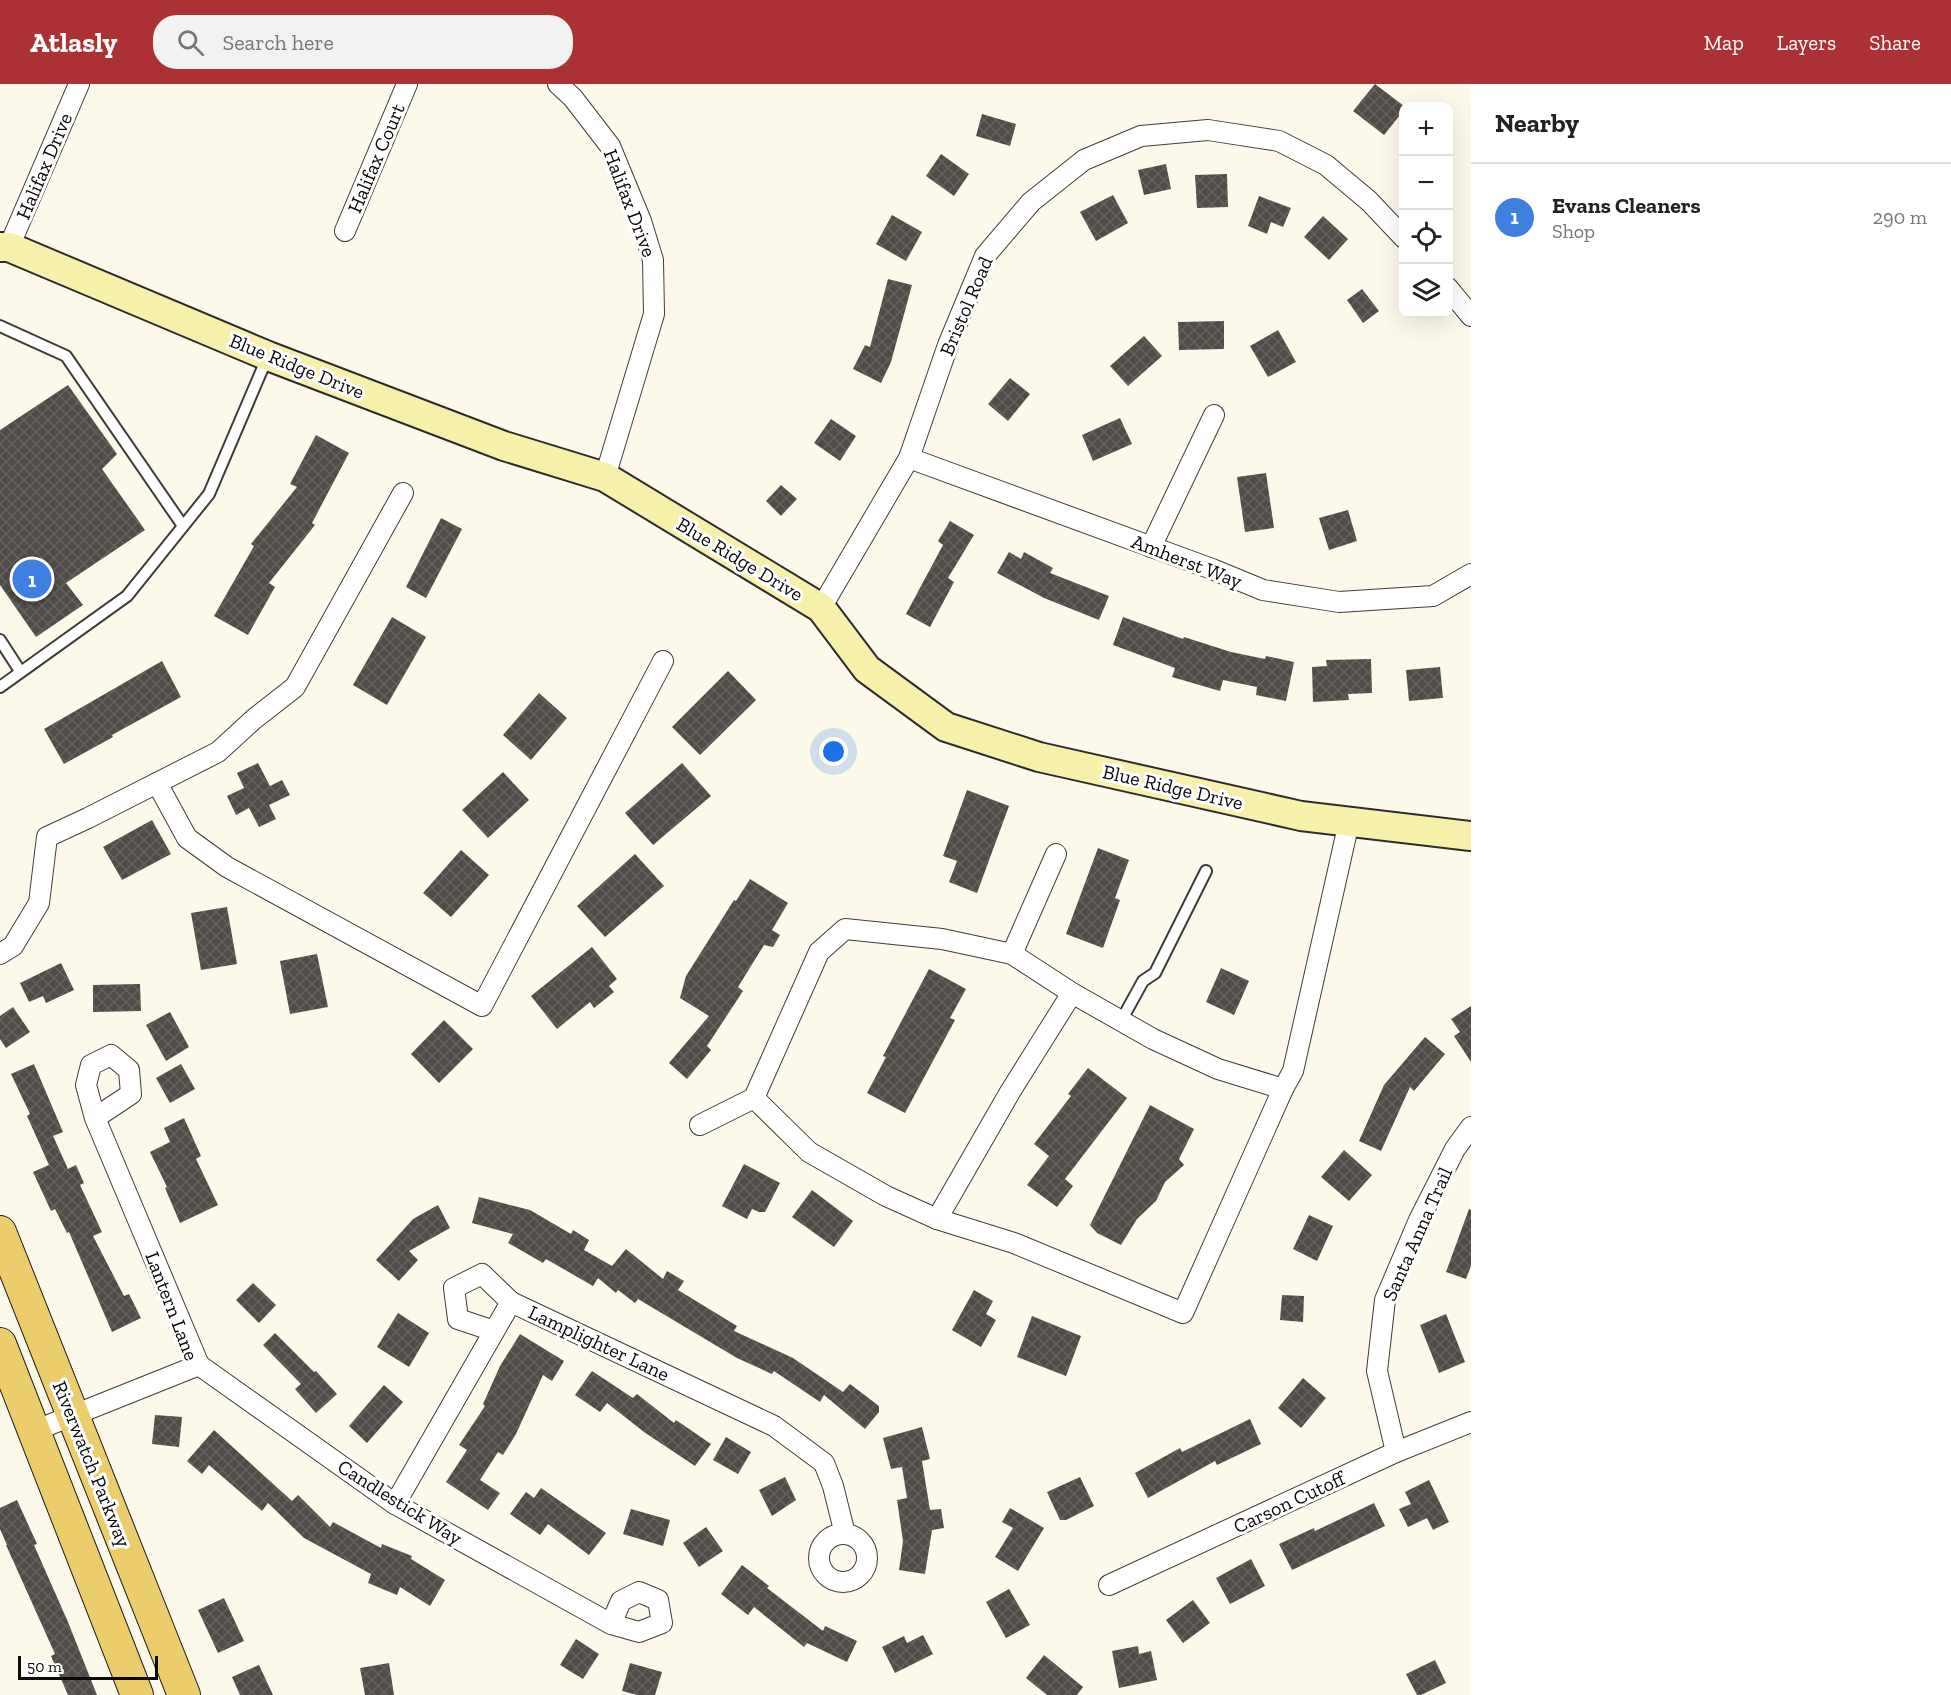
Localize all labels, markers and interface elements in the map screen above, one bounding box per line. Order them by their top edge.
search box [153,15,573,69]
text: Atlasly [30,26,117,59]
icon: search [174,26,207,59]
text: Search here [222,29,334,56]
text: Map [1704,30,1744,55]
text: Layers [1777,30,1836,55]
text: Share [1869,30,1921,55]
street label: Halifax Court [342,99,410,216]
map controls [1399,102,1453,318]
button: + [1399,102,1453,156]
text: Nearby [1495,107,1579,139]
street label: Halifax Drive [11,109,77,223]
street label: Halifax Drive [598,146,662,260]
button: − [1399,156,1453,210]
text: Evans Cleaners [1552,192,1701,219]
text: 1 [1510,205,1519,229]
text: 290 m [1873,205,1927,229]
button: locate [1399,210,1453,264]
text: Shop [1552,219,1595,243]
street label: Bristol Road [934,253,998,359]
button: layers [1399,264,1453,318]
street label: Blue Ridge Drive [226,328,368,404]
street label: Blue Ridge Drive [672,512,808,606]
street label: Amherst Way [1128,529,1246,593]
pin: 1 [12,556,51,602]
your location [819,737,848,766]
street label: Blue Ridge Drive [1100,759,1246,815]
street label: Santa Anna Trail [1377,1164,1457,1304]
street label: Lantern Lane [140,1248,204,1364]
street label: Lamplighter Lane [525,1300,673,1386]
street label: Riverwatch Parkway [48,1377,137,1551]
street label: Candlestick Way [333,1454,467,1550]
street label: Carson Cutoff [1229,1465,1350,1538]
scale bar [18,1653,158,1680]
text: 50 m [27,1657,62,1676]

